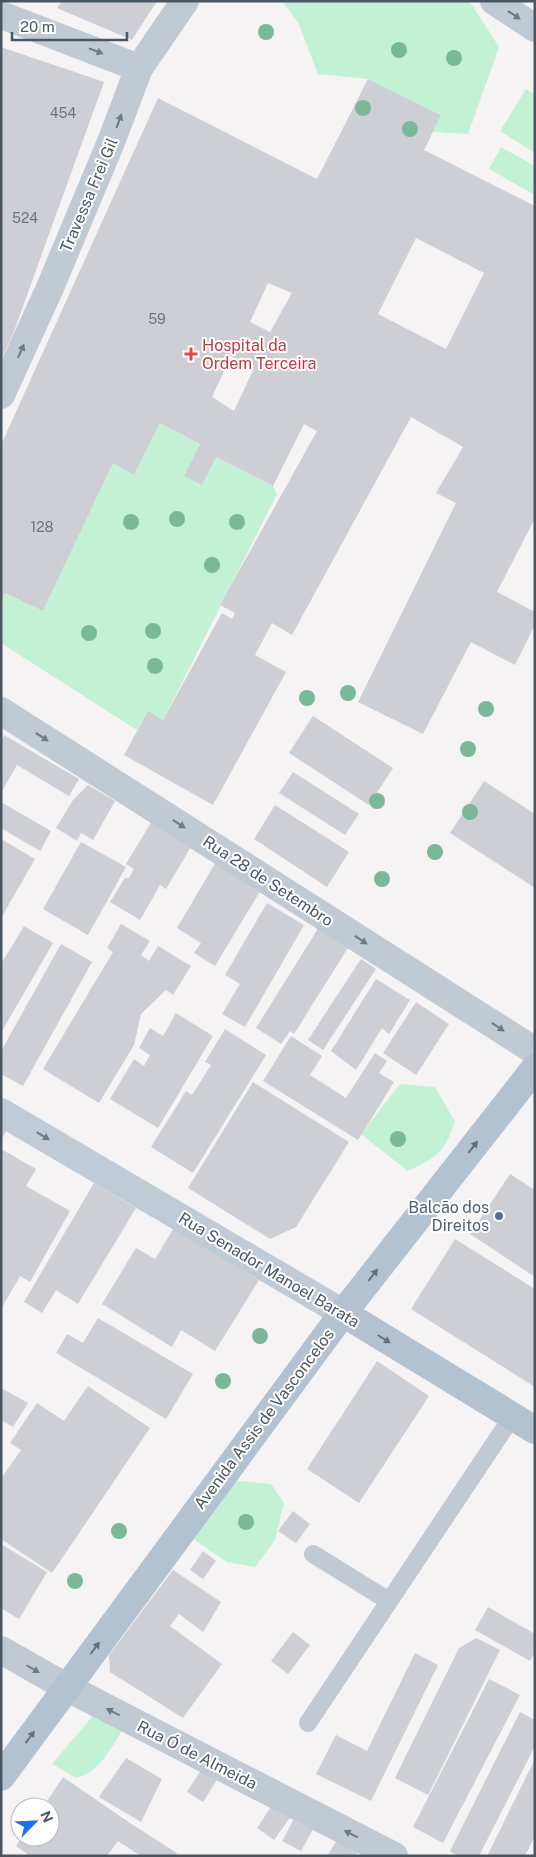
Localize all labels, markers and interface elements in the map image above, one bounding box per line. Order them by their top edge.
scale bar [12,10,128,42]
one-way arrow [508,10,521,19]
text: 20 m [20,18,55,35]
one-way arrow [89,47,104,55]
house number: 454 [50,105,76,121]
one-way arrow [116,113,123,128]
street label: Travessa Frei Gil [56,135,122,255]
house number: 524 [12,210,38,226]
house number: 59 [148,311,166,327]
place label: Hospital da Ordem Terceira [202,336,316,373]
one-way arrow [17,343,26,358]
marker: Hospital da Ordem Terceira [184,347,198,361]
house number: 128 [30,519,54,535]
one-way arrow [36,732,49,742]
one-way arrow [173,820,186,829]
street label: Rua 28 de Setembro [199,832,337,930]
one-way arrow [354,935,367,945]
one-way arrow [491,1023,504,1032]
one-way arrow [37,1132,50,1141]
one-way arrow [468,1140,478,1154]
place label: Balcão dos Direitos [408,1198,489,1235]
street label: Rua Senador Manoel Barata [175,1208,363,1332]
marker: Balcão dos Direitos [493,1210,505,1222]
one-way arrow [367,1269,378,1282]
street label: Avenida Assis de Vasconcelos [190,1325,338,1513]
one-way arrow [378,1334,391,1343]
one-way arrow [89,1642,100,1655]
one-way arrow [27,1664,40,1673]
one-way arrow [106,1708,120,1716]
street label: Rua Ó de Almeida [134,1716,261,1793]
one-way arrow [25,1730,35,1744]
north arrow [10,1797,60,1847]
text: N [37,1808,56,1825]
one-way arrow [344,1830,358,1838]

